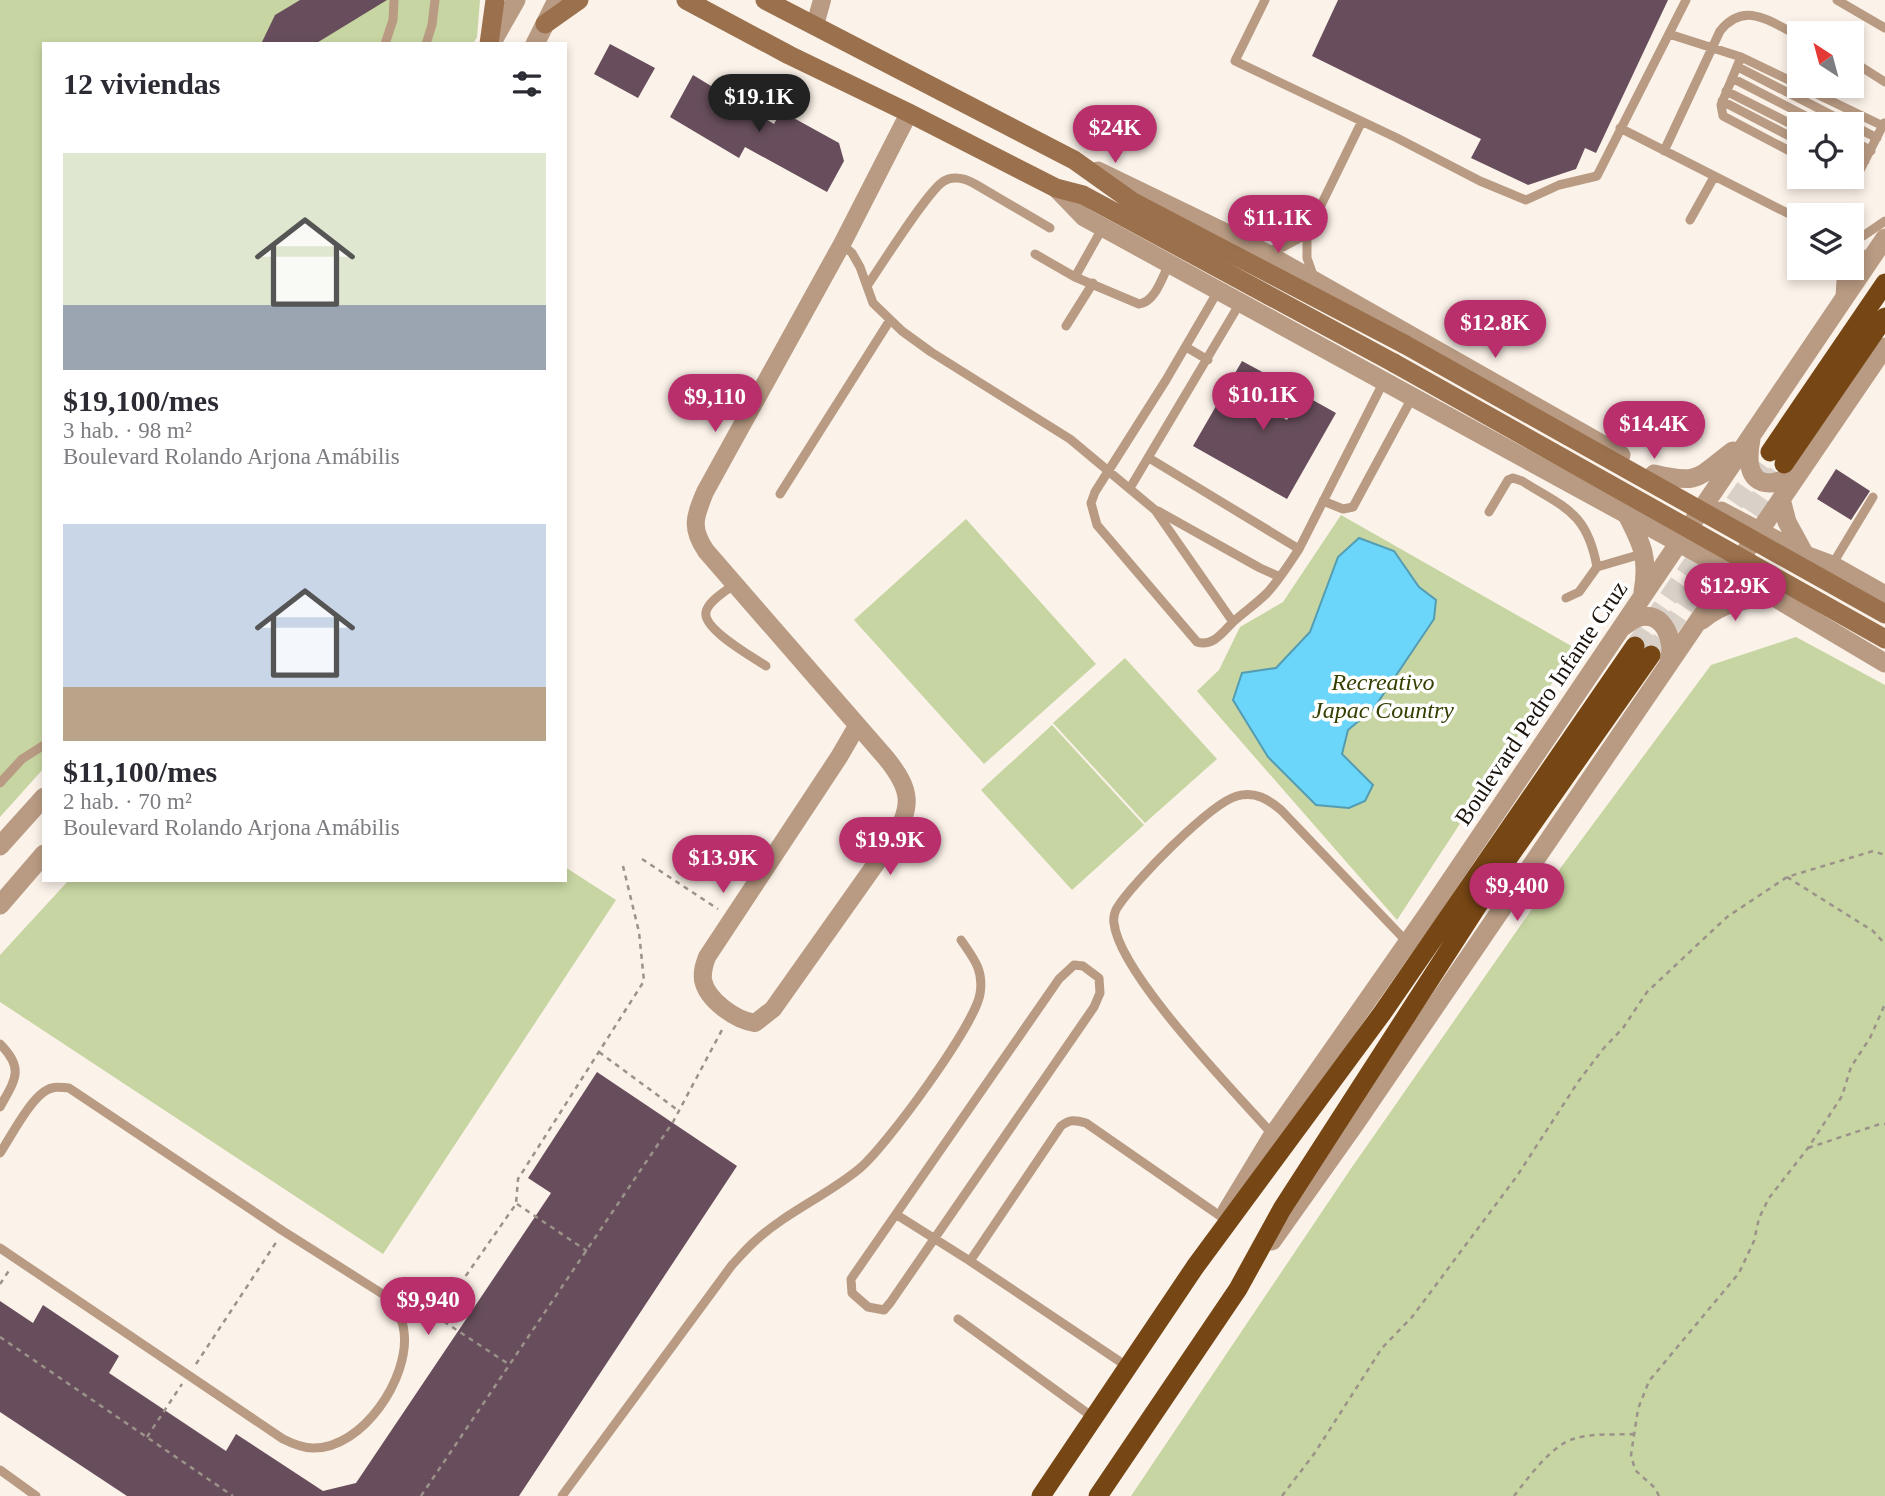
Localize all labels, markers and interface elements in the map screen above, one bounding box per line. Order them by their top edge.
north arrow [1787,21,1864,98]
map controls [1787,21,1864,280]
icon: filters [508,65,546,103]
text: 12 viviendas [63,67,221,100]
pin: $19.1K [702,74,816,134]
text: $19.1K [724,84,794,109]
pin: $24K [1074,106,1156,165]
button: locate [1787,112,1864,189]
text: $24K [1089,115,1141,140]
pin: $11.1K [1221,196,1335,255]
icon: home [242,199,368,325]
button: layers [1787,203,1864,280]
text: $11.1K [1244,205,1312,230]
pin: $12.8K [1438,300,1552,360]
text: $12.8K [1460,310,1530,335]
pin: $10.1K [1206,372,1320,432]
pin: $9,110 [658,374,772,434]
text: $10.1K [1228,382,1298,407]
text: $19,100/mes [63,384,219,417]
text: $9,110 [684,384,746,409]
pin: $14.4K [1597,402,1711,461]
text: $14.4K [1619,411,1689,436]
text: 3 hab. · 98 m² [63,418,192,443]
text: Boulevard Rolando Arjona Amábilis [63,444,400,469]
pin: $12.9K [1678,564,1792,623]
icon: home [242,570,368,696]
text: $12.9K [1700,573,1770,598]
street label: Boulevard Pedro Infante Cruz [1450,576,1632,830]
park label: Recreativo Japac Country [1312,669,1454,723]
text: $11,100/mes [63,755,217,788]
text: 2 hab. · 70 m² [63,789,192,814]
text: Boulevard Rolando Arjona Amábilis [63,815,400,840]
pin: $19.9K [833,818,947,877]
text: $19.9K [855,827,925,852]
pin: $13.9K [666,836,780,895]
text: $13.9K [688,845,758,870]
pin: $9,400 [1460,864,1574,923]
text: $9,400 [1485,873,1549,898]
pin: $9,940 [371,1278,485,1337]
text: $9,940 [396,1287,460,1312]

